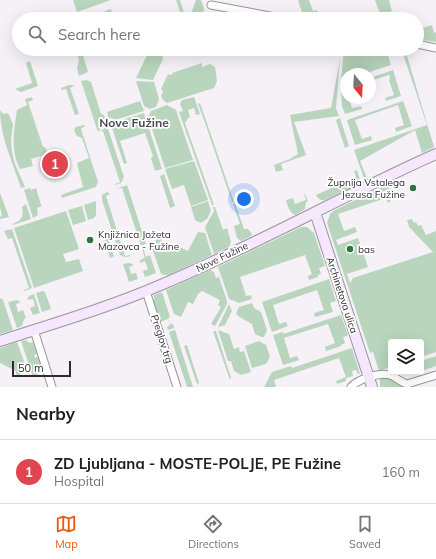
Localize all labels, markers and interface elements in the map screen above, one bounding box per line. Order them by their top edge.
search box [12,12,424,56]
icon: search [26,23,48,45]
text: Search here [58,25,140,44]
north arrow [340,68,376,104]
district label: Nove Fužine [99,115,169,130]
pin: 1 [42,149,68,179]
place label: Župnija Vstalega Jezusa Fužine [327,176,405,201]
marker: Župnija Vstalega Jezusa Fužine [408,183,418,193]
your location [234,189,254,209]
place label: Knjižnica Jožeta Mazovca - Fužine [98,228,179,253]
marker: Knjižnica Jožeta Mazovca - Fužine [85,235,95,245]
street label: Nove Fužine [194,239,250,275]
place label: bas [358,243,375,256]
marker: bas [345,244,355,254]
street label: Archinetova ulica [323,255,361,335]
street label: Preglov trg [148,313,176,365]
map controls [388,339,424,375]
button: layers [388,339,424,375]
scale bar [12,359,71,378]
text: 50 m [18,361,44,375]
text: Nearby [16,403,75,424]
text: ZD Ljubljana - MOSTE-POLJE, PE Fužine [54,454,341,473]
text: 1 [25,464,33,480]
text: 160 m [382,464,420,480]
text: Hospital [54,473,104,489]
tab: Map [55,513,78,551]
tab: Directions [188,513,239,551]
tab: Saved [349,513,381,551]

